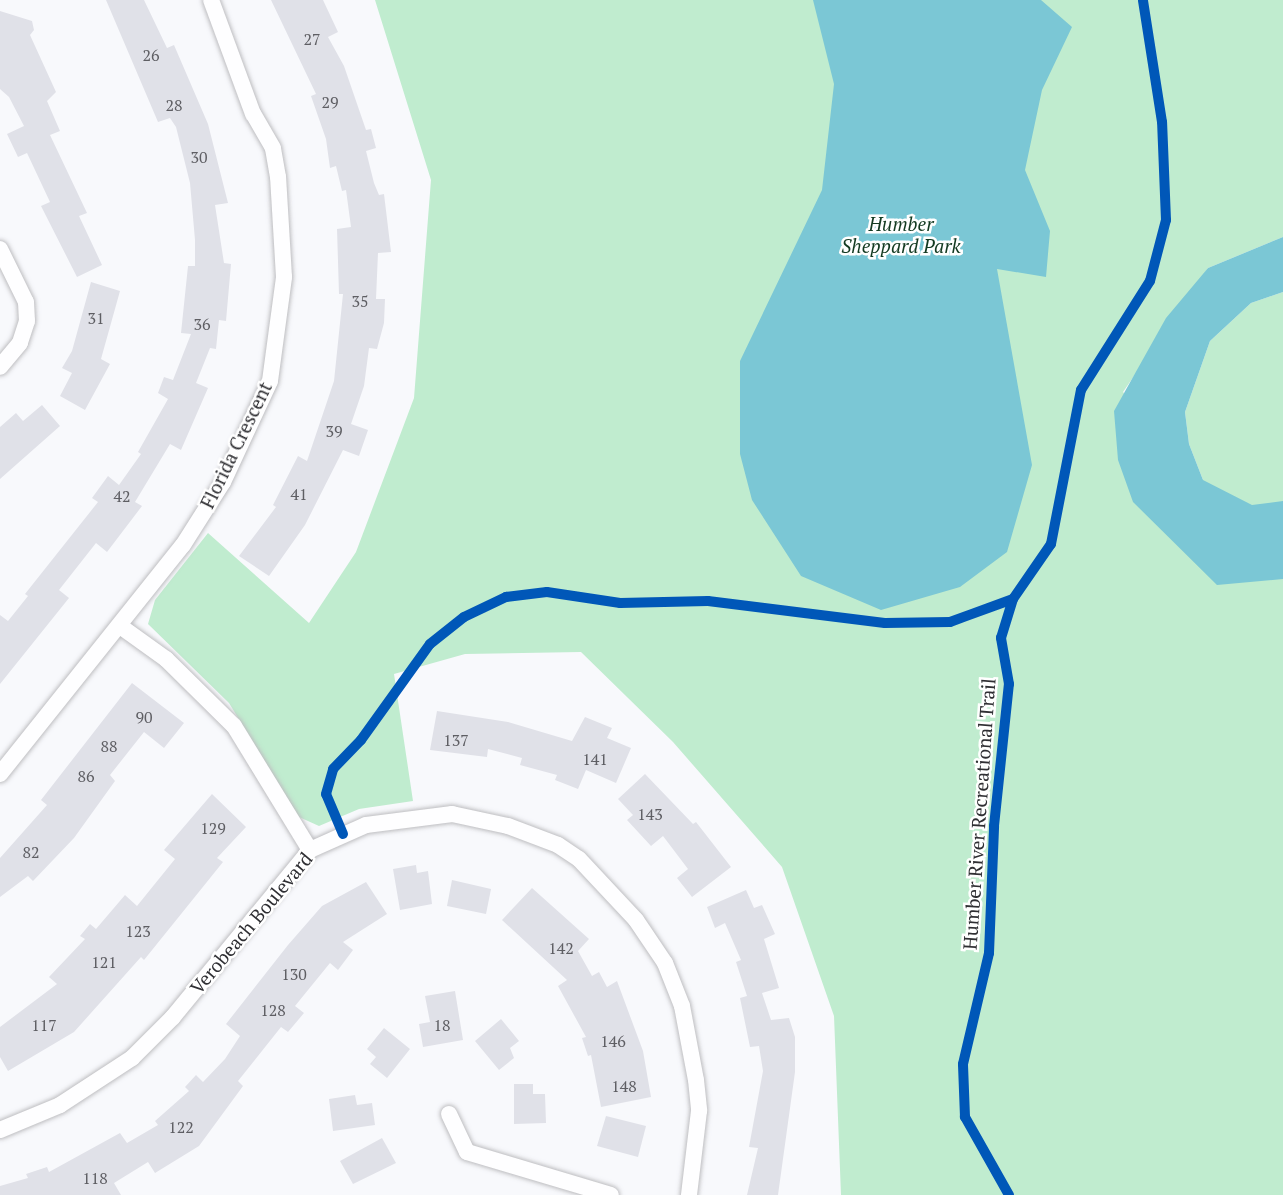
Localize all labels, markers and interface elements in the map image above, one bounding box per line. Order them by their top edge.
house number: 27 [303,29,321,49]
house number: 26 [142,45,160,65]
house number: 29 [321,92,339,112]
house number: 28 [165,95,183,115]
house number: 30 [190,147,208,167]
park label: Humber Sheppard Park [841,213,961,257]
house number: 35 [351,291,369,311]
house number: 31 [87,308,105,328]
house number: 36 [193,314,211,334]
street label: Florida Crescent [195,378,277,512]
house number: 39 [325,421,343,441]
house number: 41 [290,484,308,504]
house number: 42 [113,486,131,506]
street label: Humber River Recreational Trail [958,677,1000,951]
house number: 90 [135,707,153,727]
house number: 137 [443,730,469,750]
house number: 88 [100,736,118,756]
house number: 141 [582,749,608,769]
house number: 86 [77,766,95,786]
house number: 143 [637,804,663,824]
house number: 129 [200,818,226,838]
house number: 82 [22,842,40,862]
street label: Verobeach Boulevard [185,848,317,998]
house number: 123 [125,921,151,941]
house number: 142 [548,938,574,958]
house number: 121 [91,952,117,972]
house number: 130 [281,964,307,984]
house number: 128 [260,1000,286,1020]
house number: 117 [31,1015,57,1035]
house number: 18 [433,1015,451,1035]
house number: 146 [600,1031,626,1051]
house number: 148 [611,1076,637,1096]
house number: 122 [168,1117,194,1137]
house number: 118 [82,1168,108,1188]

